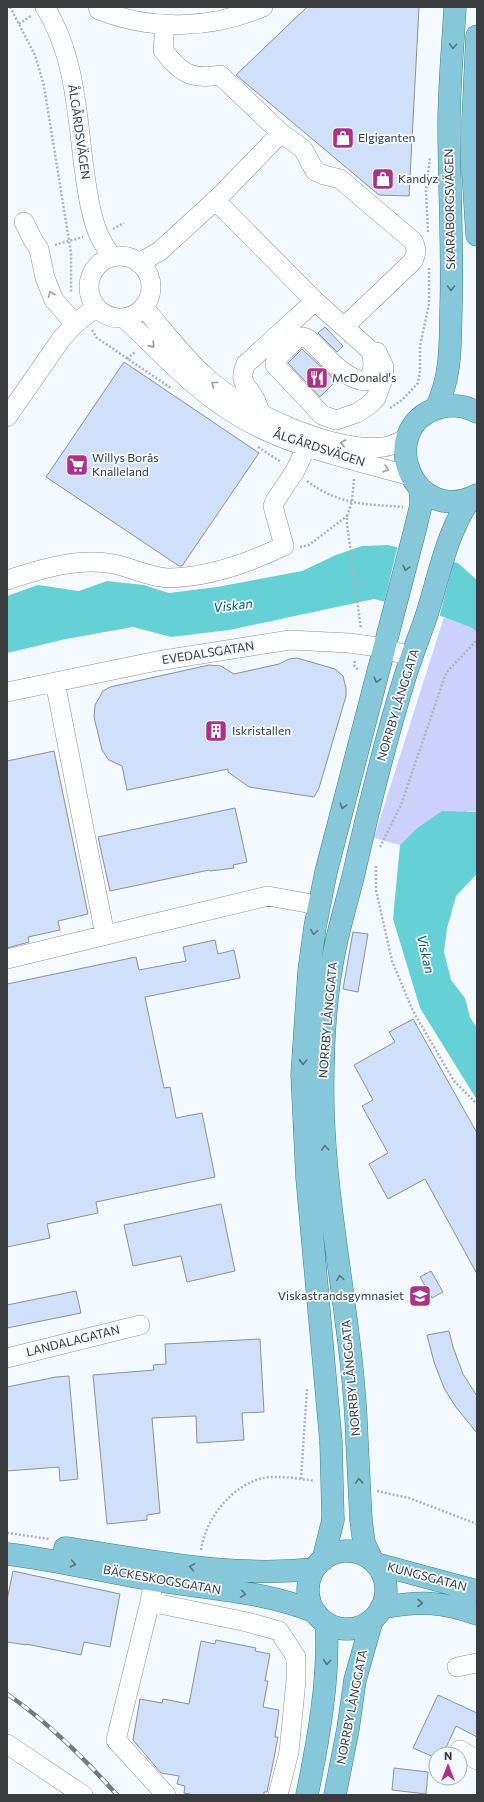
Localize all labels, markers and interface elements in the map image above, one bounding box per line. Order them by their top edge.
one-way arrow [449,43,457,49]
street label: ÅLGÅRDSVÄGEN [66,83,94,180]
shop icon: Elgiganten [330,125,356,151]
place label: Elgiganten [358,130,415,144]
street label: SKARABORGSVÄGEN [441,148,457,270]
shop icon: Kandyz [370,166,396,192]
place label: Kandyz [398,171,438,185]
one-way arrow [447,285,455,291]
one-way arrow [48,290,56,298]
one-way arrow [147,340,154,347]
restaurant icon: McDonald's [304,365,330,391]
place label: McDonald's [332,370,396,384]
one-way arrow [211,381,218,388]
street label: ÅLGÅRDSVÄGEN [272,426,367,469]
one-way arrow [340,440,347,448]
place label: Willys Borås Knalleland [92,450,159,478]
supermarket icon: Willys Borås Knalleland [64,452,90,478]
one-way arrow [382,464,389,473]
one-way arrow [402,564,411,571]
water label: Viskan [212,595,254,615]
street label: EVEDALSGATAN [161,638,255,666]
street label: NORRBY LÅNGGATA [373,647,421,762]
one-way arrow [373,677,381,683]
building icon: Iskristallen [203,718,229,744]
place label: Iskristallen [232,723,291,737]
one-way arrow [340,802,348,809]
one-way arrow [310,929,319,935]
water label: Viskan [414,933,438,975]
street label: NORRBY LÅNGGATA [315,961,339,1079]
one-way arrow [298,1059,307,1065]
one-way arrow [321,1145,330,1151]
one-way arrow [336,1274,345,1281]
school or university icon: Viskastrandsgymnasiet [407,1283,433,1309]
place label: Viskastrandsgymnasiet [278,1288,404,1302]
street label: NORRBY LÅNGGATA [338,1319,362,1437]
street label: LANDALAGATAN [25,1322,121,1358]
one-way arrow [355,1478,363,1484]
one-way arrow [70,1559,76,1568]
street label: KUNGSGATAN [386,1559,469,1593]
street label: BÄCKESKOGSGATAN [102,1562,222,1596]
one-way arrow [189,1563,195,1572]
one-way arrow [240,1589,246,1598]
one-way arrow [417,1599,423,1607]
street label: NORRBY LÅNGGATA [333,1648,369,1765]
one-way arrow [323,1659,332,1665]
north arrow [428,1746,468,1786]
text: N [444,1749,452,1762]

